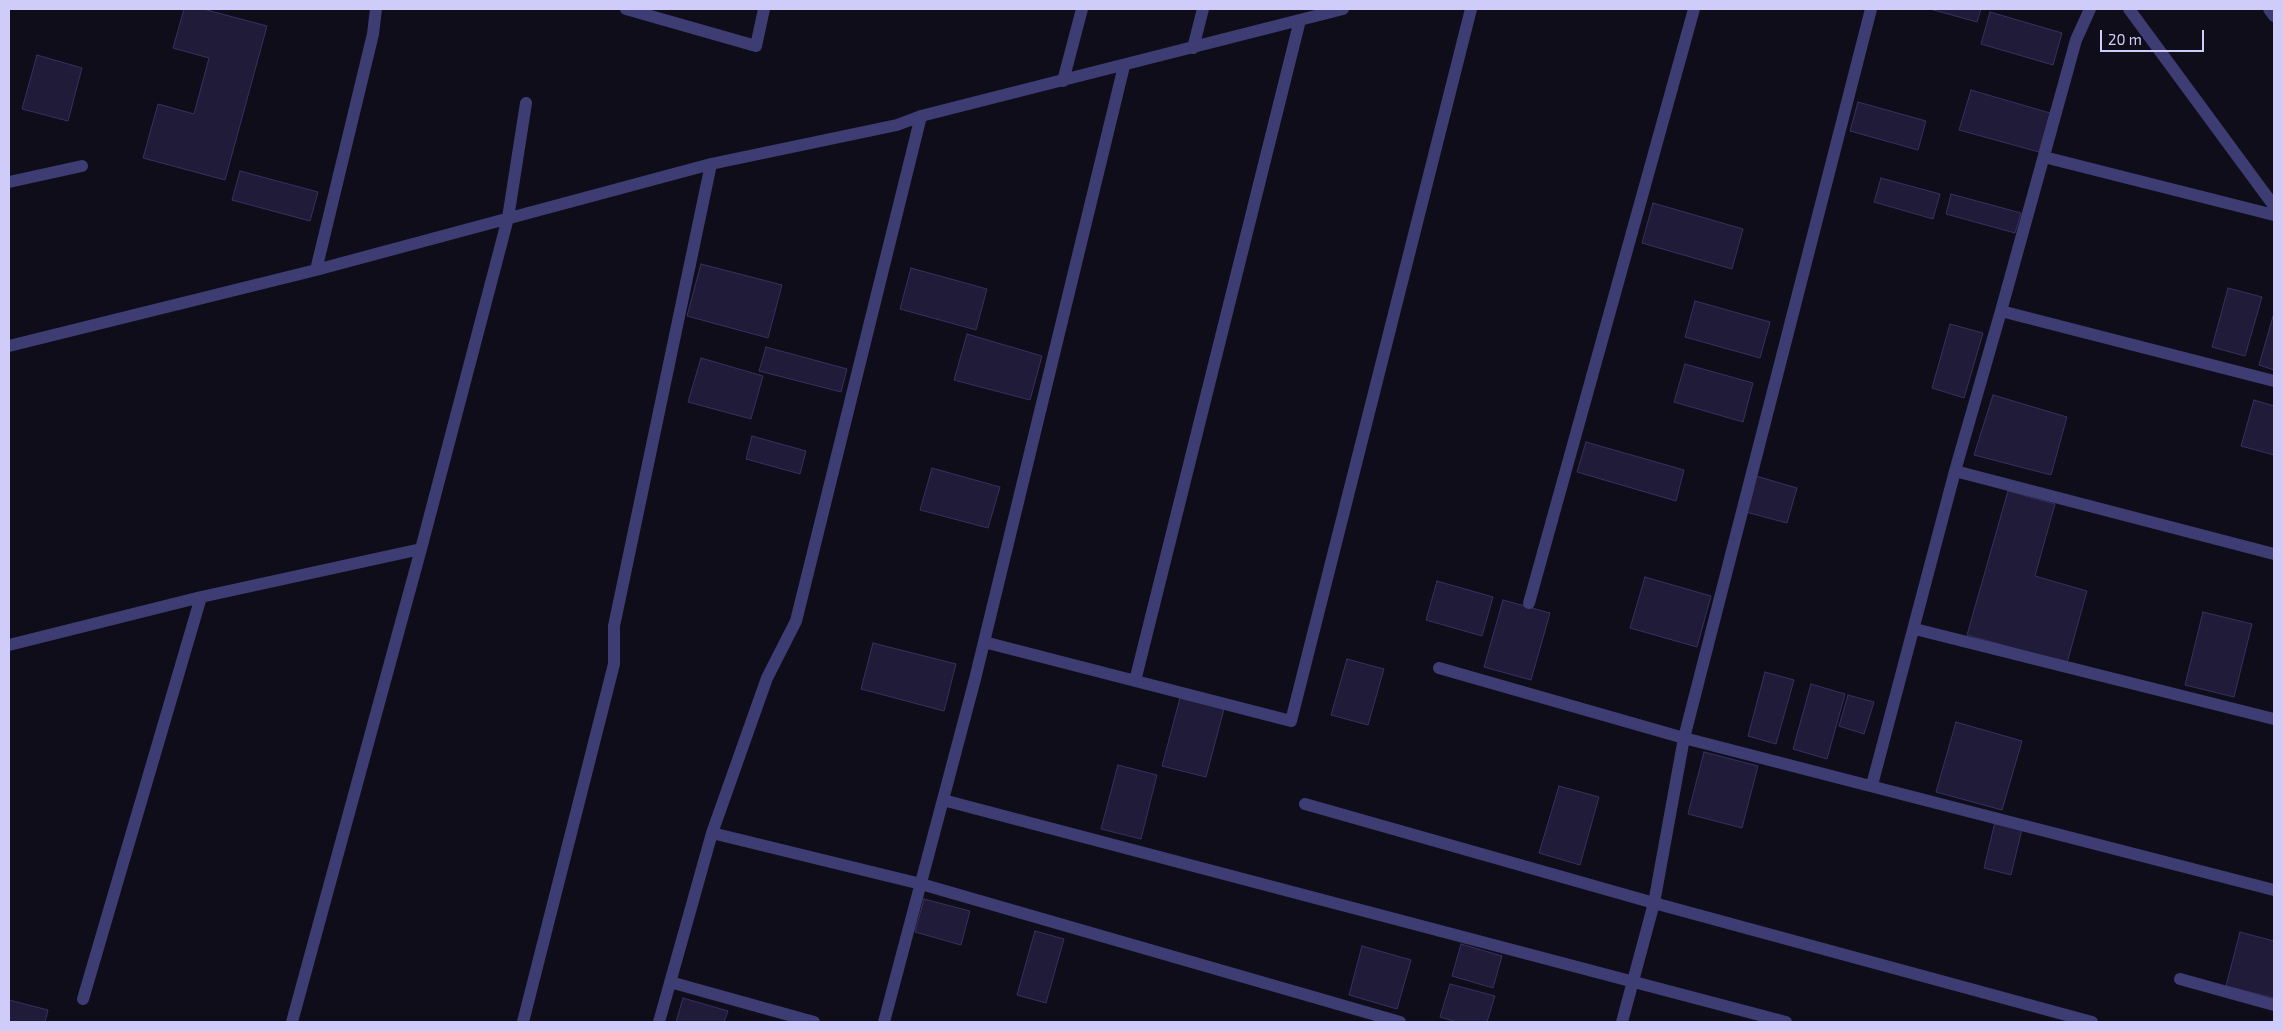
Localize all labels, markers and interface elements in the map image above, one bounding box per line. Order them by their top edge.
scale bar [2103,20,2207,52]
text: 20 m [2108,30,2142,48]

